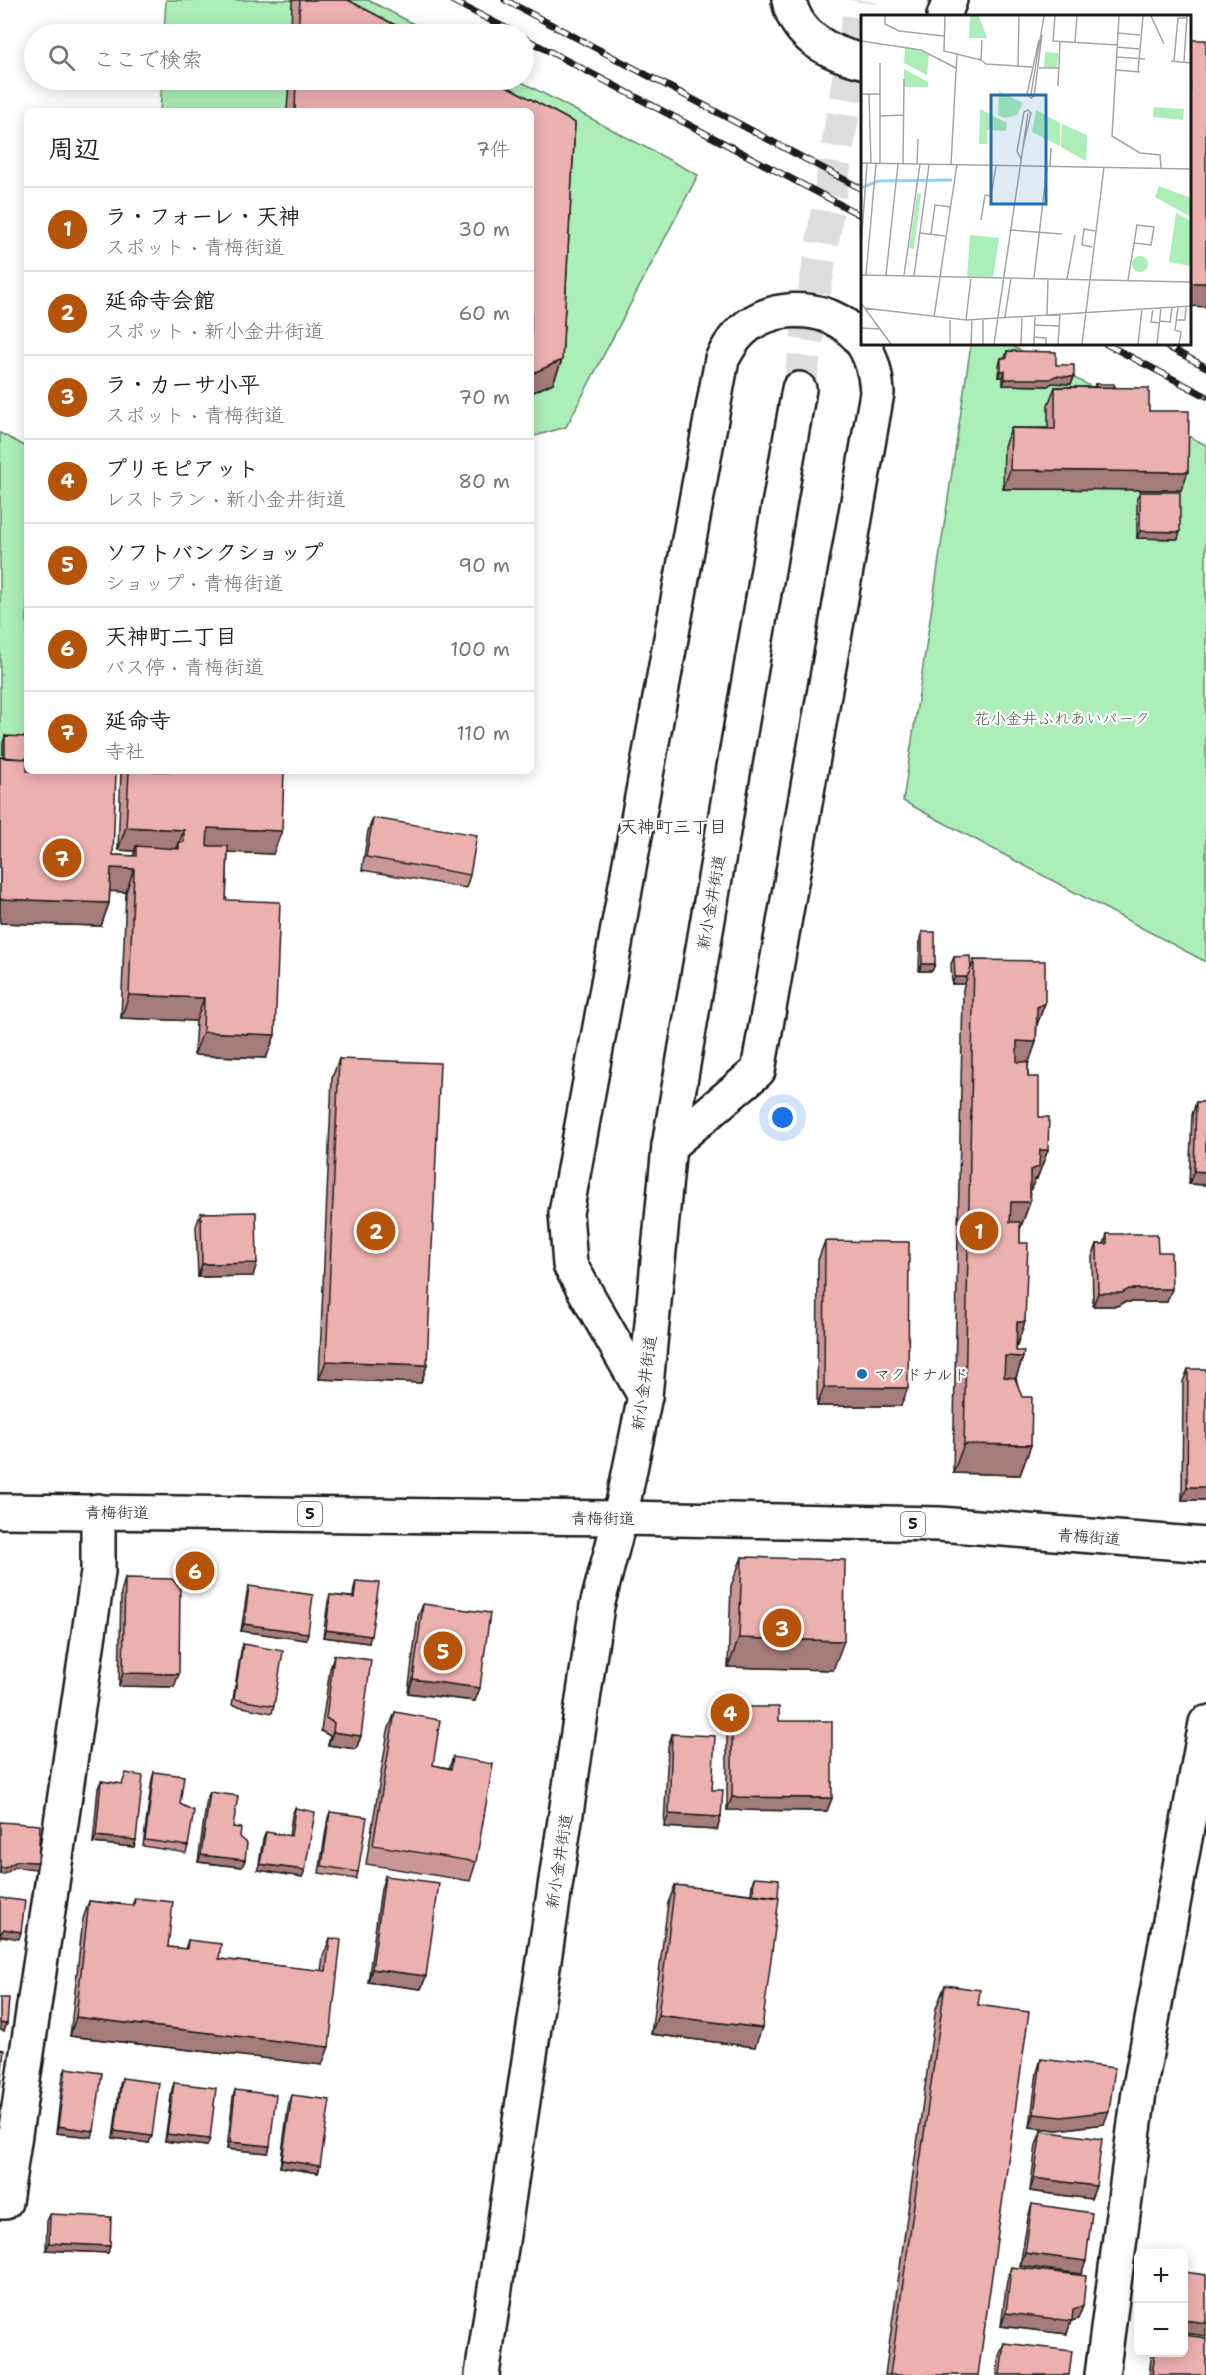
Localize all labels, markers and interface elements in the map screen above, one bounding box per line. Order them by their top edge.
inset map [861,15,1191,345]
search box [24,24,534,90]
icon: search [45,41,78,74]
text: ここで検索 [93,45,203,74]
text: 周辺 [48,131,100,166]
text: 7件 [476,136,510,162]
text: ラ・フォーレ・天神 [105,202,300,231]
text: 1 [63,216,72,242]
text: 30 m [458,216,510,242]
text: スポット · 青梅街道 [105,234,284,260]
text: 延命寺会館 [105,286,215,315]
text: 2 [61,300,75,326]
text: 60 m [458,300,510,326]
text: スポット · 新小金井街道 [105,318,324,344]
text: ラ・カーサ小平 [105,370,260,399]
text: 3 [61,384,75,410]
text: 70 m [458,384,510,410]
text: スポット · 青梅街道 [105,402,284,428]
text: プリモピアット [105,454,259,483]
text: 4 [61,468,75,494]
text: 80 m [458,468,510,494]
text: レストラン · 新小金井街道 [105,486,346,512]
text: ソフトバンクショップ [105,538,323,567]
text: 5 [61,552,74,578]
text: 90 m [458,552,510,578]
text: ショップ · 青梅街道 [105,570,283,596]
text: 天神町二丁目 [105,622,237,651]
text: 6 [61,636,75,662]
text: 100 m [450,636,510,662]
text: バス停 · 青梅街道 [105,654,264,680]
text: 延命寺 [105,706,171,735]
park label: 花小金井ふれあいパーク [974,708,1150,729]
text: 7 [61,720,75,746]
text: 110 m [456,720,510,746]
text: 寺社 [105,738,145,764]
district label: 天神町三丁目 [619,815,727,839]
pin: 7 [42,836,82,880]
street label: 新小金井街道 [692,853,730,951]
your location [768,1103,797,1132]
pin: 2 [356,1208,395,1254]
pin: 1 [960,1208,998,1254]
street label: 新小金井街道 [627,1334,661,1432]
place label: マクドナルド [874,1364,969,1385]
marker: マクドナルド [855,1367,869,1381]
street label: 青梅街道 [85,1502,149,1523]
road number: 5 [298,1502,322,1526]
street label: 青梅街道 [571,1508,635,1529]
road number: 5 [901,1512,925,1536]
street label: 青梅街道 [1056,1524,1122,1550]
pin: 6 [176,1548,214,1594]
pin: 3 [762,1606,802,1650]
pin: 5 [424,1628,462,1674]
pin: 4 [710,1690,750,1736]
street label: 新小金井街道 [541,1812,577,1910]
map controls [1134,2249,1188,2357]
button: + [1134,2249,1188,2303]
button: − [1134,2303,1188,2357]

